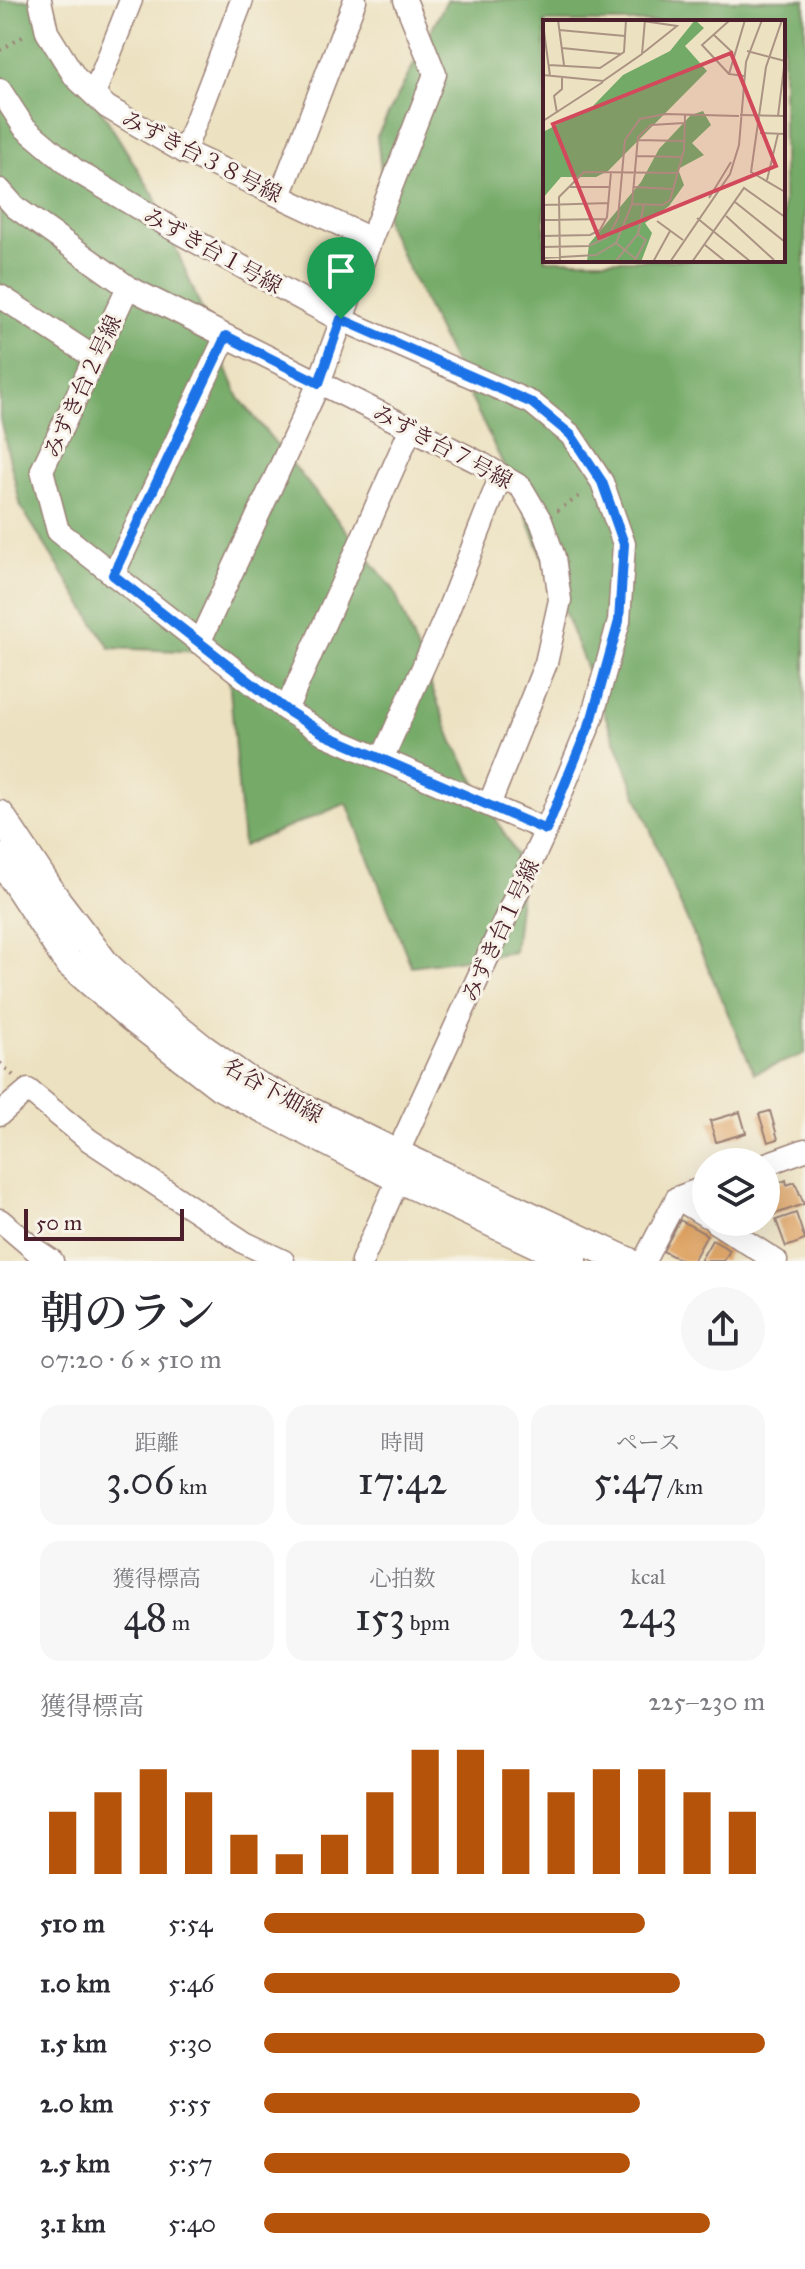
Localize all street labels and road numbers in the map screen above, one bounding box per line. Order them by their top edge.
street label: みずき台３８号線 [117,104,286,208]
street label: みずき台１号線 [139,201,287,300]
street label: みずき台２号線 [38,311,127,462]
street label: みずき台７号線 [368,398,517,495]
street label: みずき台１号線 [456,855,545,1006]
street label: 名谷下畑線 [218,1052,327,1129]

